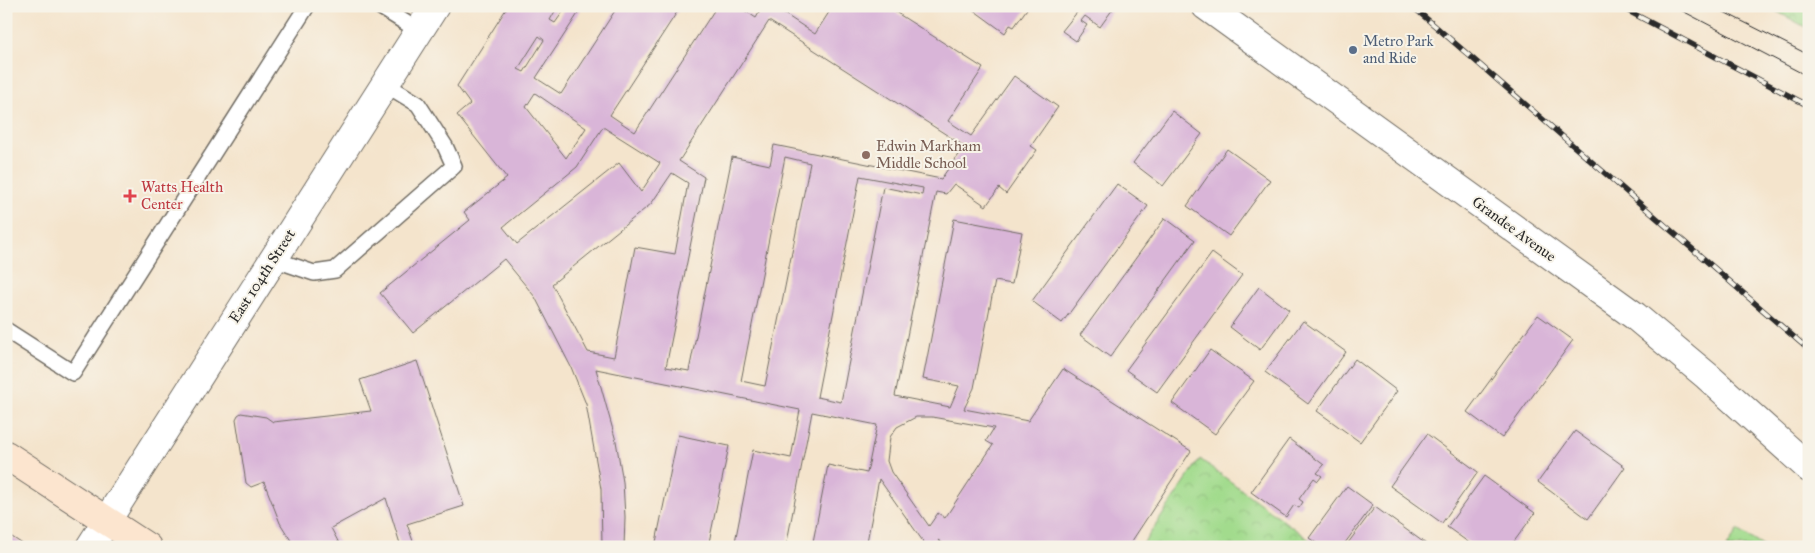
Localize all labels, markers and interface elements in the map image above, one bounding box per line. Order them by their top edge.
place label: Metro Park and Ride [1363,32,1433,67]
marker: Metro Park and Ride [1347,44,1359,56]
place label: Edwin Markham Middle School [876,137,981,172]
marker: Edwin Markham Middle School [860,149,872,161]
place label: Watts Health Center [141,178,224,213]
marker: Watts Health Center [123,189,137,203]
street label: Grandee Avenue [1469,193,1559,265]
street label: East 104th Street [225,225,299,326]

